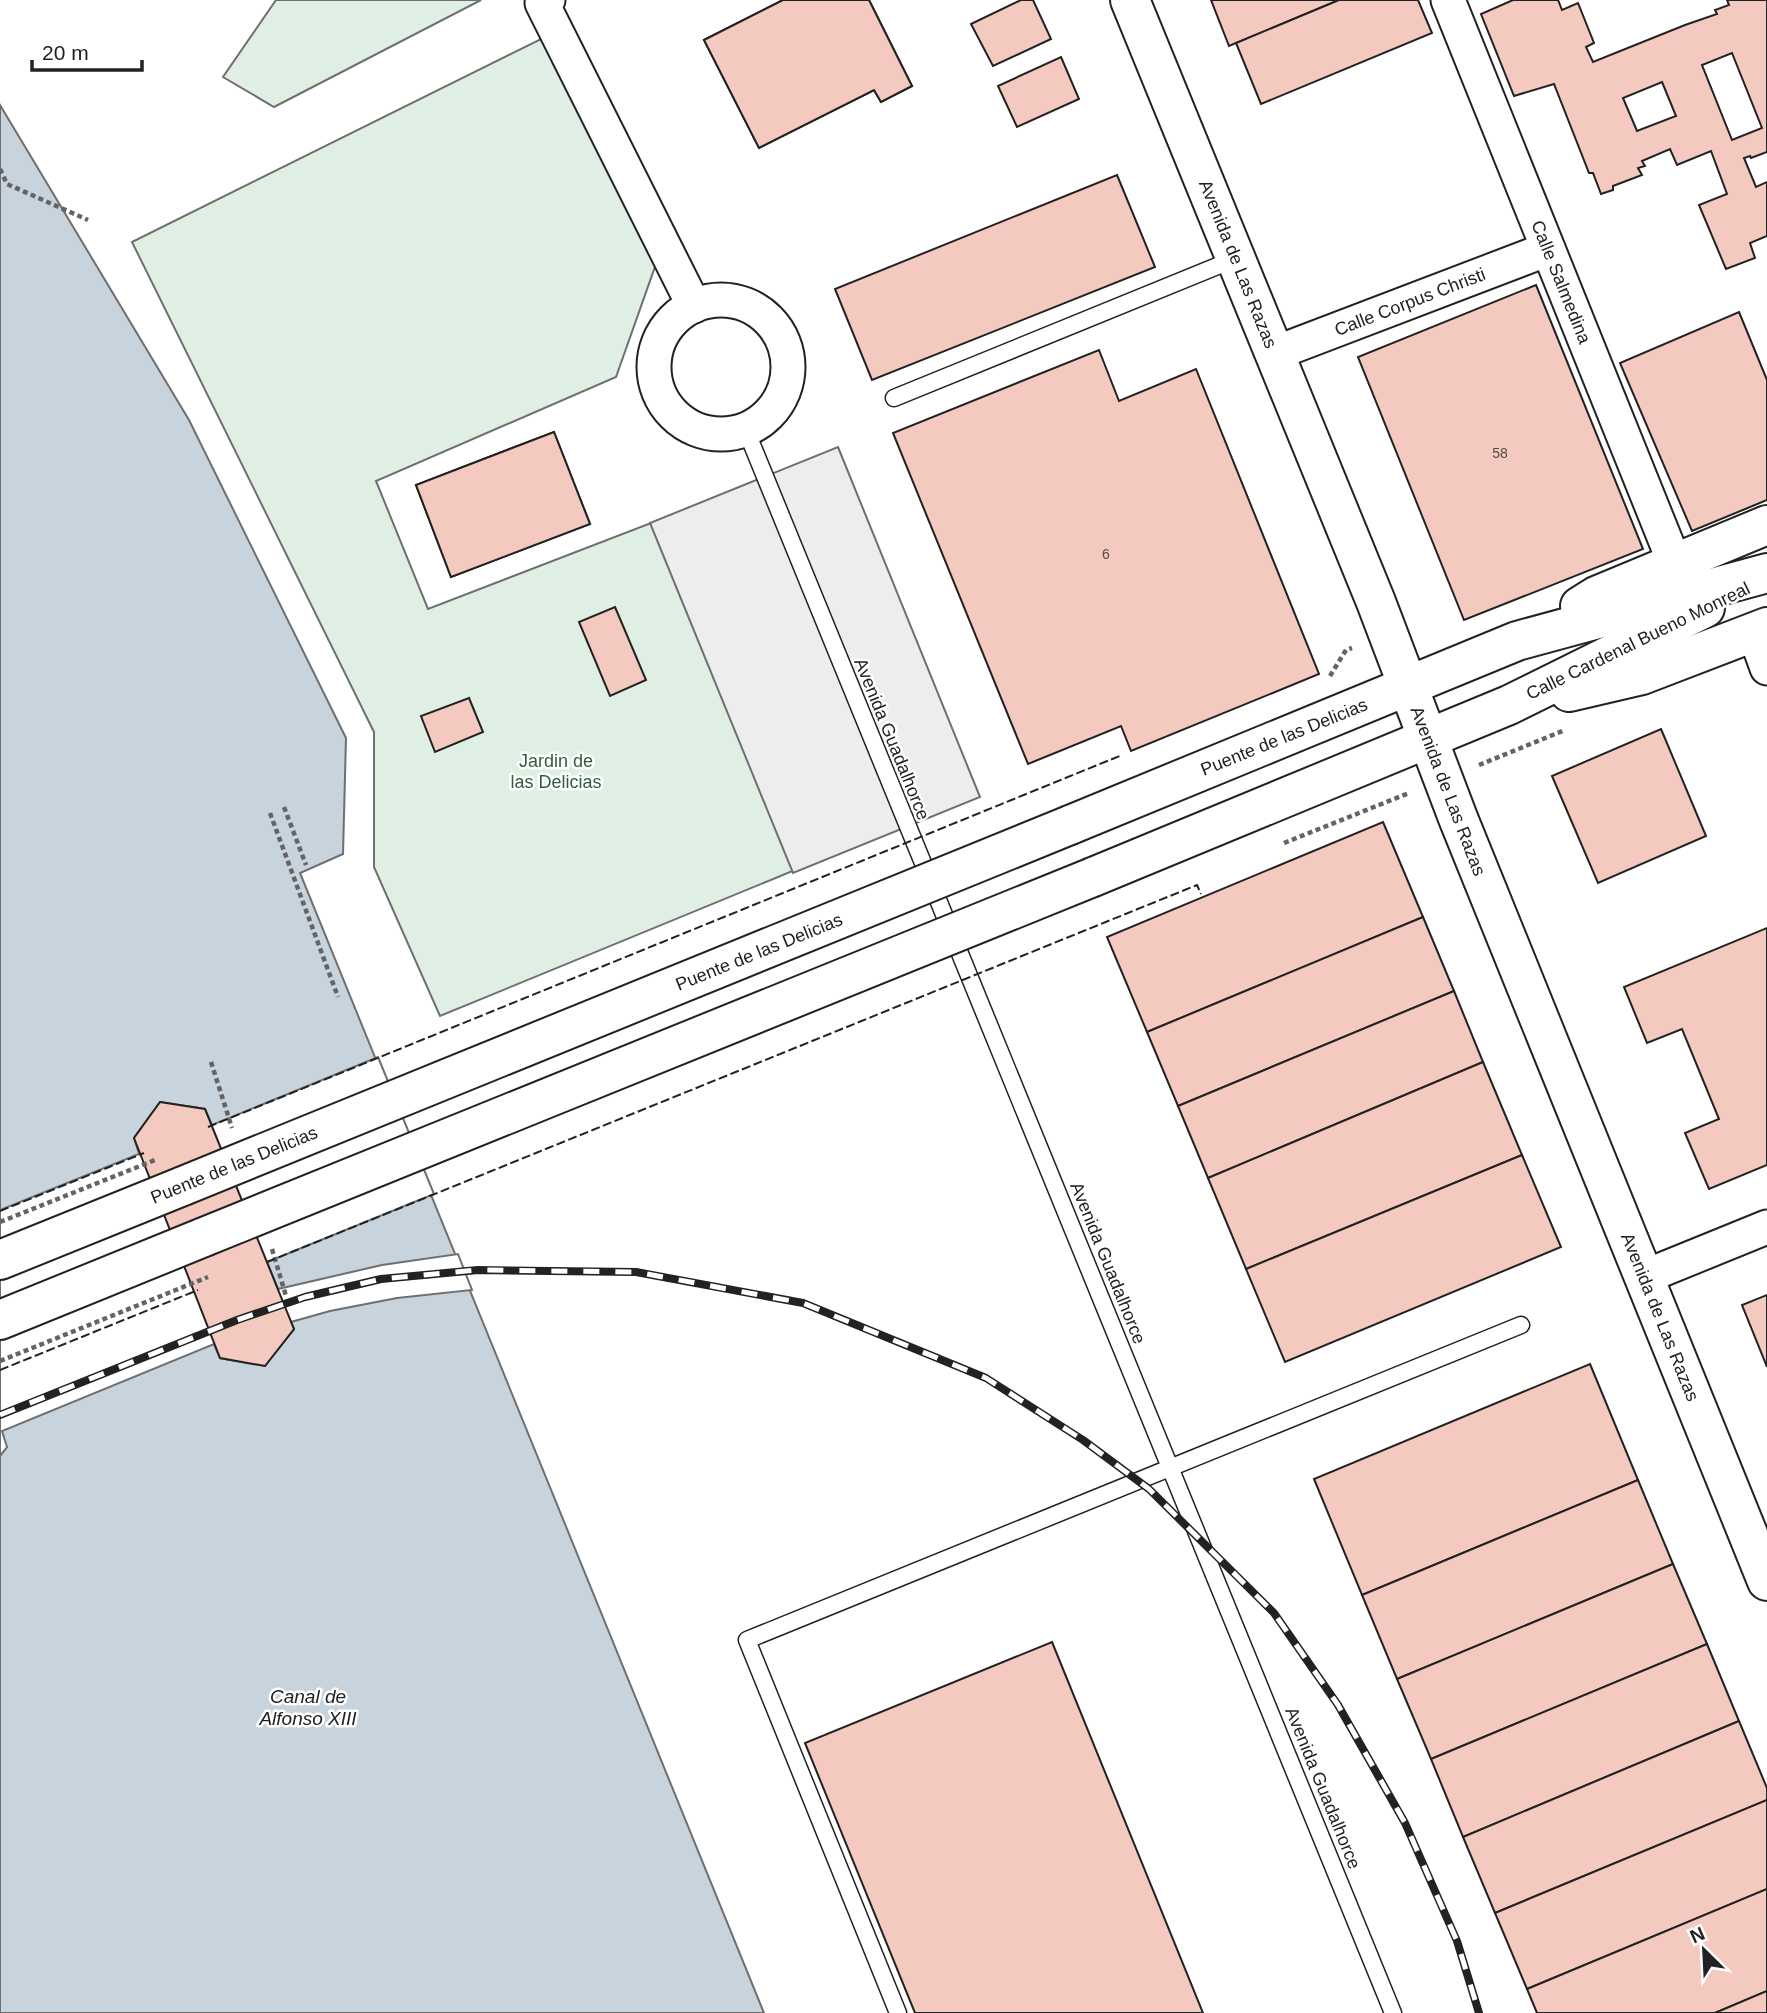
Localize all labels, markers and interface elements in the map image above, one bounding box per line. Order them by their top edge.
scale bar [32,28,142,72]
text: 20 m [42,41,89,64]
street label: Avenida de Las Razas [1195,177,1281,351]
street label: Calle Salmedina [1527,217,1595,347]
street label: Calle Corpus Christi [1332,264,1488,340]
house number: 58 [1492,445,1508,461]
house number: 6 [1102,546,1110,562]
street label: Calle Cardenal Bueno Monreal [1523,578,1753,704]
street label: Avenida Guadalhorce [850,655,934,823]
street label: Puente de las Delicias [1198,694,1370,780]
street label: Avenida de Las Razas [1406,703,1490,879]
park label: Jardin de las Delicias [510,751,602,792]
street label: Puente de las Delicias [673,909,845,995]
street label: Puente de las Delicias [148,1122,320,1208]
street label: Avenida Guadalhorce [1066,1179,1150,1347]
street label: Avenida de Las Razas [1617,1230,1703,1404]
water label: Canal de Alfonso XIII [258,1686,357,1729]
street label: Avenida Guadalhorce [1281,1704,1365,1872]
north arrow [1669,1915,1739,1985]
text: N [1687,1923,1708,1947]

